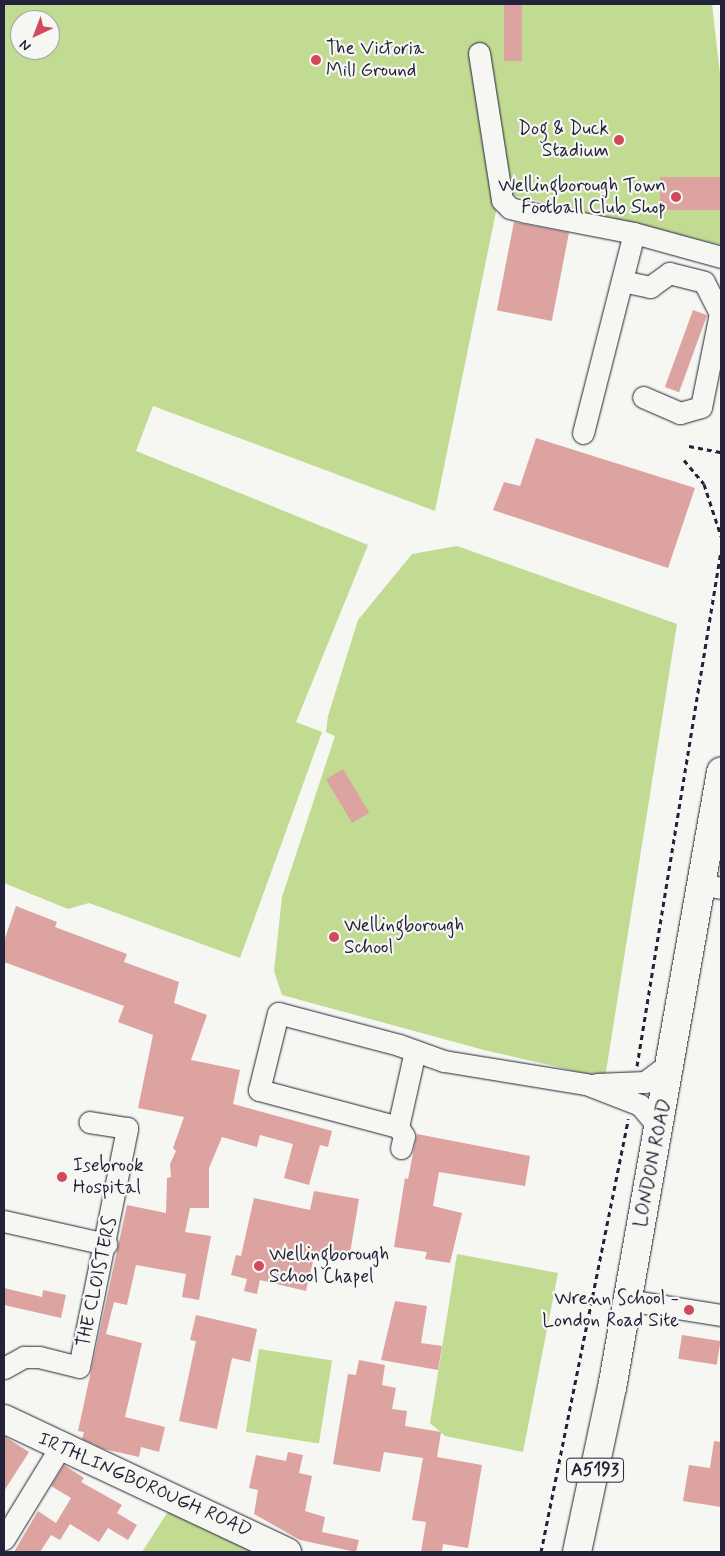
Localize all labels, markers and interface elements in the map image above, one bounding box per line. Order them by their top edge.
north arrow [10,10,60,60]
text: N [16,35,35,55]
place label: The Victoria Mill Ground [326,38,422,82]
marker: The Victoria Mill Ground [310,54,322,66]
place label: Dog & Duck Stadium [518,118,609,162]
marker: Dog & Duck Stadium [613,134,625,146]
place label: Wellingborough Town Football Club Shop [496,175,666,219]
marker: Wellingborough Town Football Club Shop [670,191,682,203]
place label: Wellingborough School [344,915,464,959]
marker: Wellingborough School [328,931,340,943]
street label: LONDON ROAD [629,1097,677,1229]
place label: Isebrook Hospital [73,1155,144,1199]
marker: Isebrook Hospital [55,1170,69,1184]
street label: THE CLOISTERS [72,1212,122,1352]
place label: Wellingborough School Chapel [269,1244,389,1288]
marker: Wellingborough School Chapel [253,1260,265,1272]
place label: Wrenn School - London Road Site [542,1288,679,1332]
marker: Wrenn School - London Road Site [683,1304,695,1316]
street label: IRTHLINGBOROUGH ROAD [35,1428,255,1542]
road number: A5193 [565,1454,625,1486]

